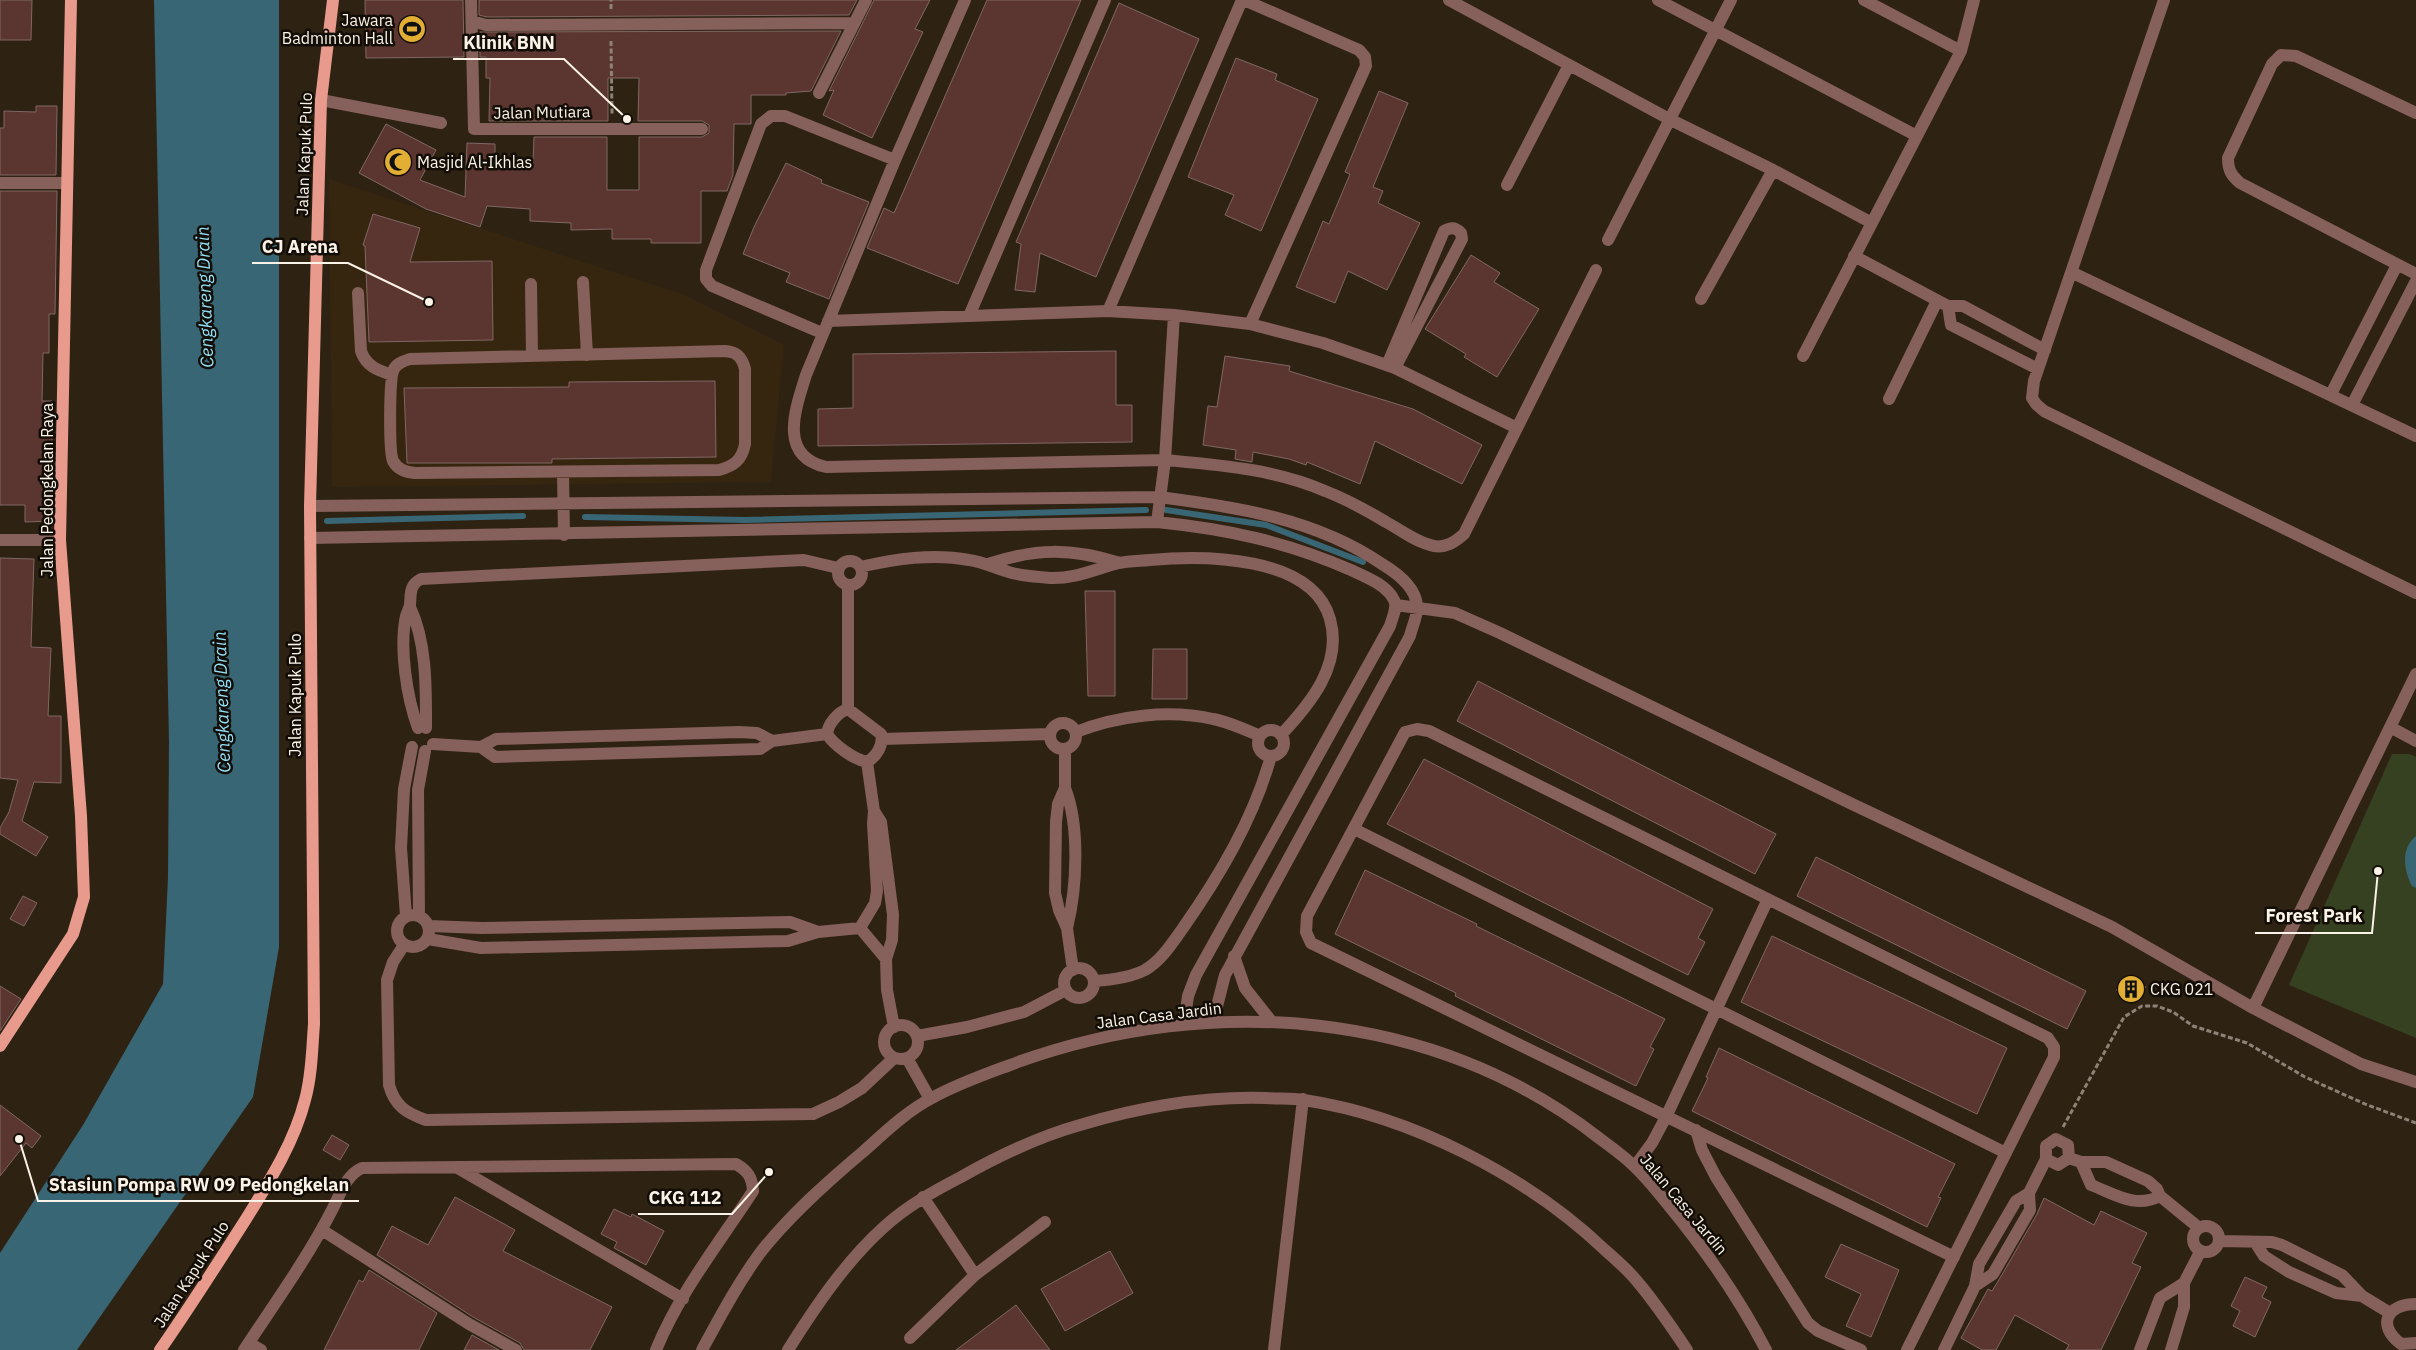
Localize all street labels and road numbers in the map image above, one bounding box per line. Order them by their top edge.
street label: Jalan Kapuk Pulo [292,92,316,216]
street label: Jalan Mutiara [493,101,591,123]
street label: Jalan Pedongkelan Raya [37,403,57,577]
street label: Jalan Kapuk Pulo [285,633,305,757]
street label: Jalan Casa Jardin [1095,997,1223,1033]
street label: Jalan Casa Jardin [1636,1149,1732,1259]
street label: Jalan Kapuk Pulo [149,1217,233,1331]

